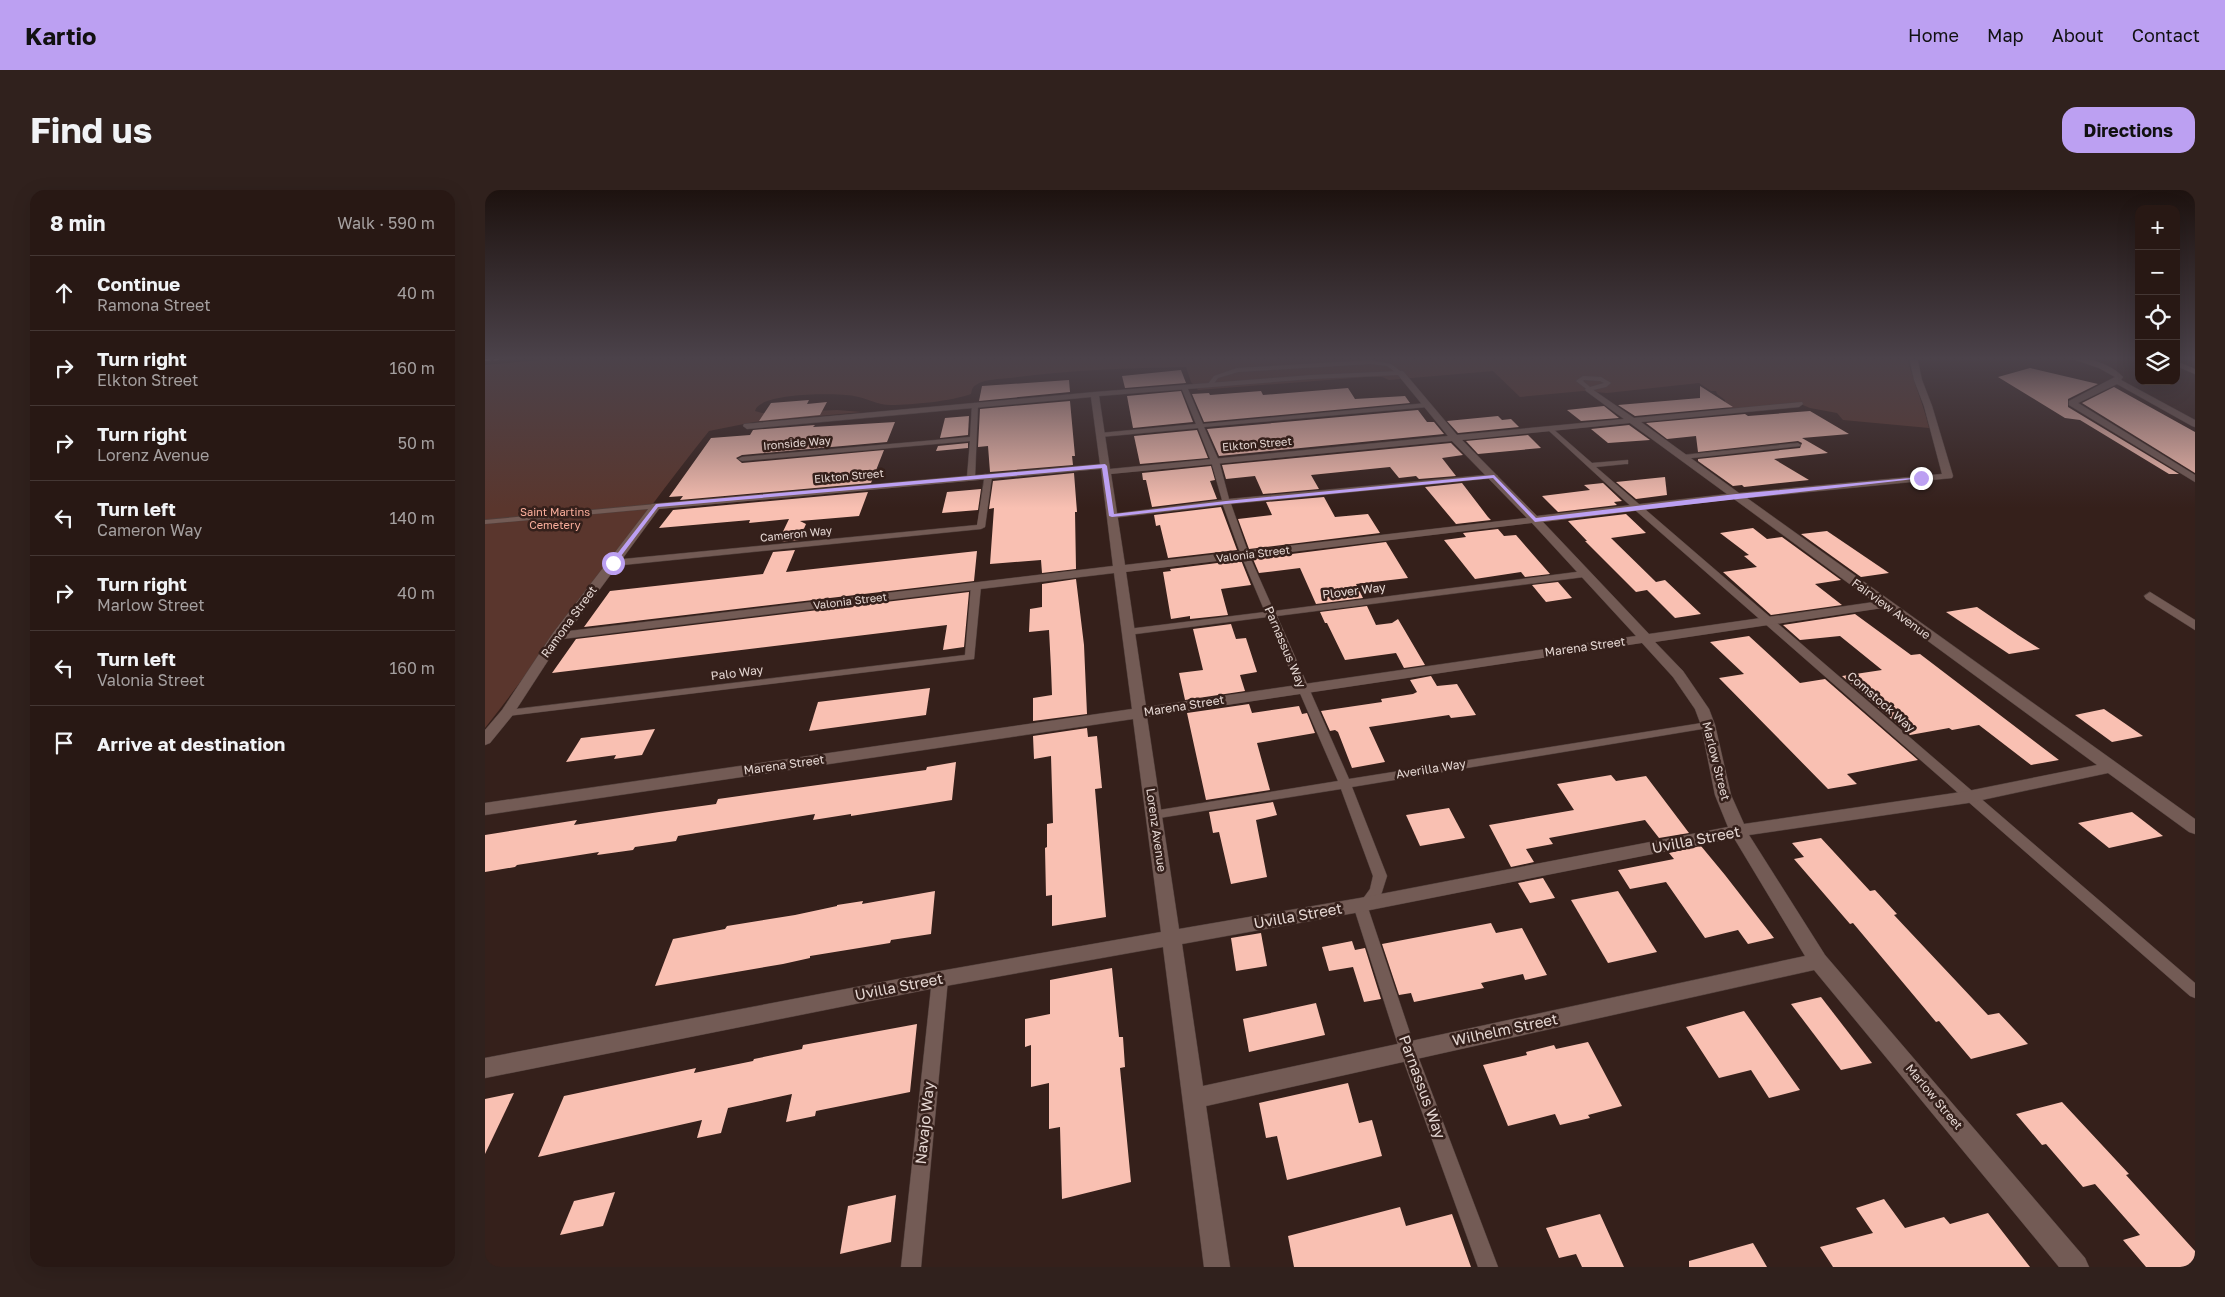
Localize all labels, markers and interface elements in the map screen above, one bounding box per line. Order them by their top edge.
text: Kartio [25,21,97,50]
text: Home [1908,24,1959,46]
text: Map [1987,24,2024,46]
text: About [2052,24,2104,46]
text: Contact [2132,24,2200,46]
button: Directions [2062,107,2195,153]
text: Find us [30,109,152,151]
map controls [2135,205,2180,385]
button: + [2135,205,2180,250]
text: 8 min [50,210,106,236]
text: Walk · 590 m [337,213,435,233]
button: − [2135,250,2180,295]
text: Continue [97,272,180,295]
icon: ahead [50,279,78,307]
text: 40 m [397,283,435,303]
text: Ramona Street [97,295,211,315]
button: locate [2135,295,2180,340]
button: layers [2135,340,2180,385]
text: Turn right [97,347,187,370]
icon: right [50,354,78,382]
text: 160 m [389,358,435,378]
text: Elkton Street [97,370,198,390]
text: Turn right [97,422,187,445]
icon: right [50,429,78,457]
text: 50 m [398,433,435,453]
street label: Ironside Way [763,433,831,452]
street label: Elkton Street [1222,434,1292,453]
text: Lorenz Avenue [97,445,209,465]
street label: Elkton Street [814,466,884,485]
route end [1910,467,1933,490]
text: Turn left [97,497,176,520]
icon: left [50,504,78,532]
park label: Saint Martins Cemetery [520,505,590,531]
text: 140 m [389,508,435,528]
text: Cameron Way [97,520,202,540]
street label: Cameron Way [759,523,833,544]
street label: Valonia Street [1215,543,1291,564]
route start [602,552,625,575]
text: Turn right [97,572,187,595]
street label: Fairview Avenue [1849,575,1934,642]
icon: right [50,579,78,607]
street label: Plover Way [1321,579,1387,602]
text: 40 m [397,583,435,603]
street label: Ramona Street [537,583,600,661]
street label: Valonia Street [812,590,888,611]
text: Marlow Street [97,595,205,615]
street label: Parnassus Way [1262,604,1309,690]
street label: Marena Street [1544,633,1626,660]
text: Turn left [97,647,176,670]
icon: left [50,654,78,682]
text: 160 m [389,658,435,678]
street label: Palo Way [710,662,764,683]
street label: Comstock Way [1844,668,1919,735]
text: Valonia Street [97,670,205,690]
street label: Marena Street [1143,692,1225,719]
street label: Marlow Street [1699,720,1734,802]
icon: arrive [50,729,78,757]
text: Arrive at destination [97,732,285,755]
street label: Marena Street [743,751,825,778]
street label: Averilla Way [1395,756,1467,781]
street label: Lorenz Avenue [1143,787,1170,873]
street label: Uvilla Street [1650,822,1742,856]
street label: Uvilla Street [1252,898,1344,932]
street label: Uvilla Street [853,969,945,1003]
street label: Wilhelm Street [1450,1009,1559,1049]
street label: Parnassus Way [1396,1032,1450,1141]
street label: Marlow Street [1903,1061,1966,1133]
street label: Navajo Way [911,1080,937,1165]

